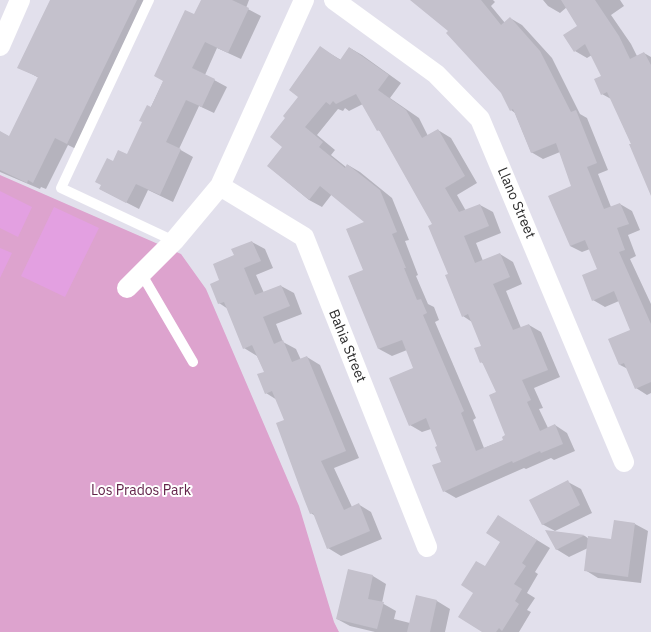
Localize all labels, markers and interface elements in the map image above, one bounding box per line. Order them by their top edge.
street label: Llano Street [493,165,539,241]
street label: Bahia Street [325,307,369,385]
park label: Los Prados Park [91,483,191,499]

